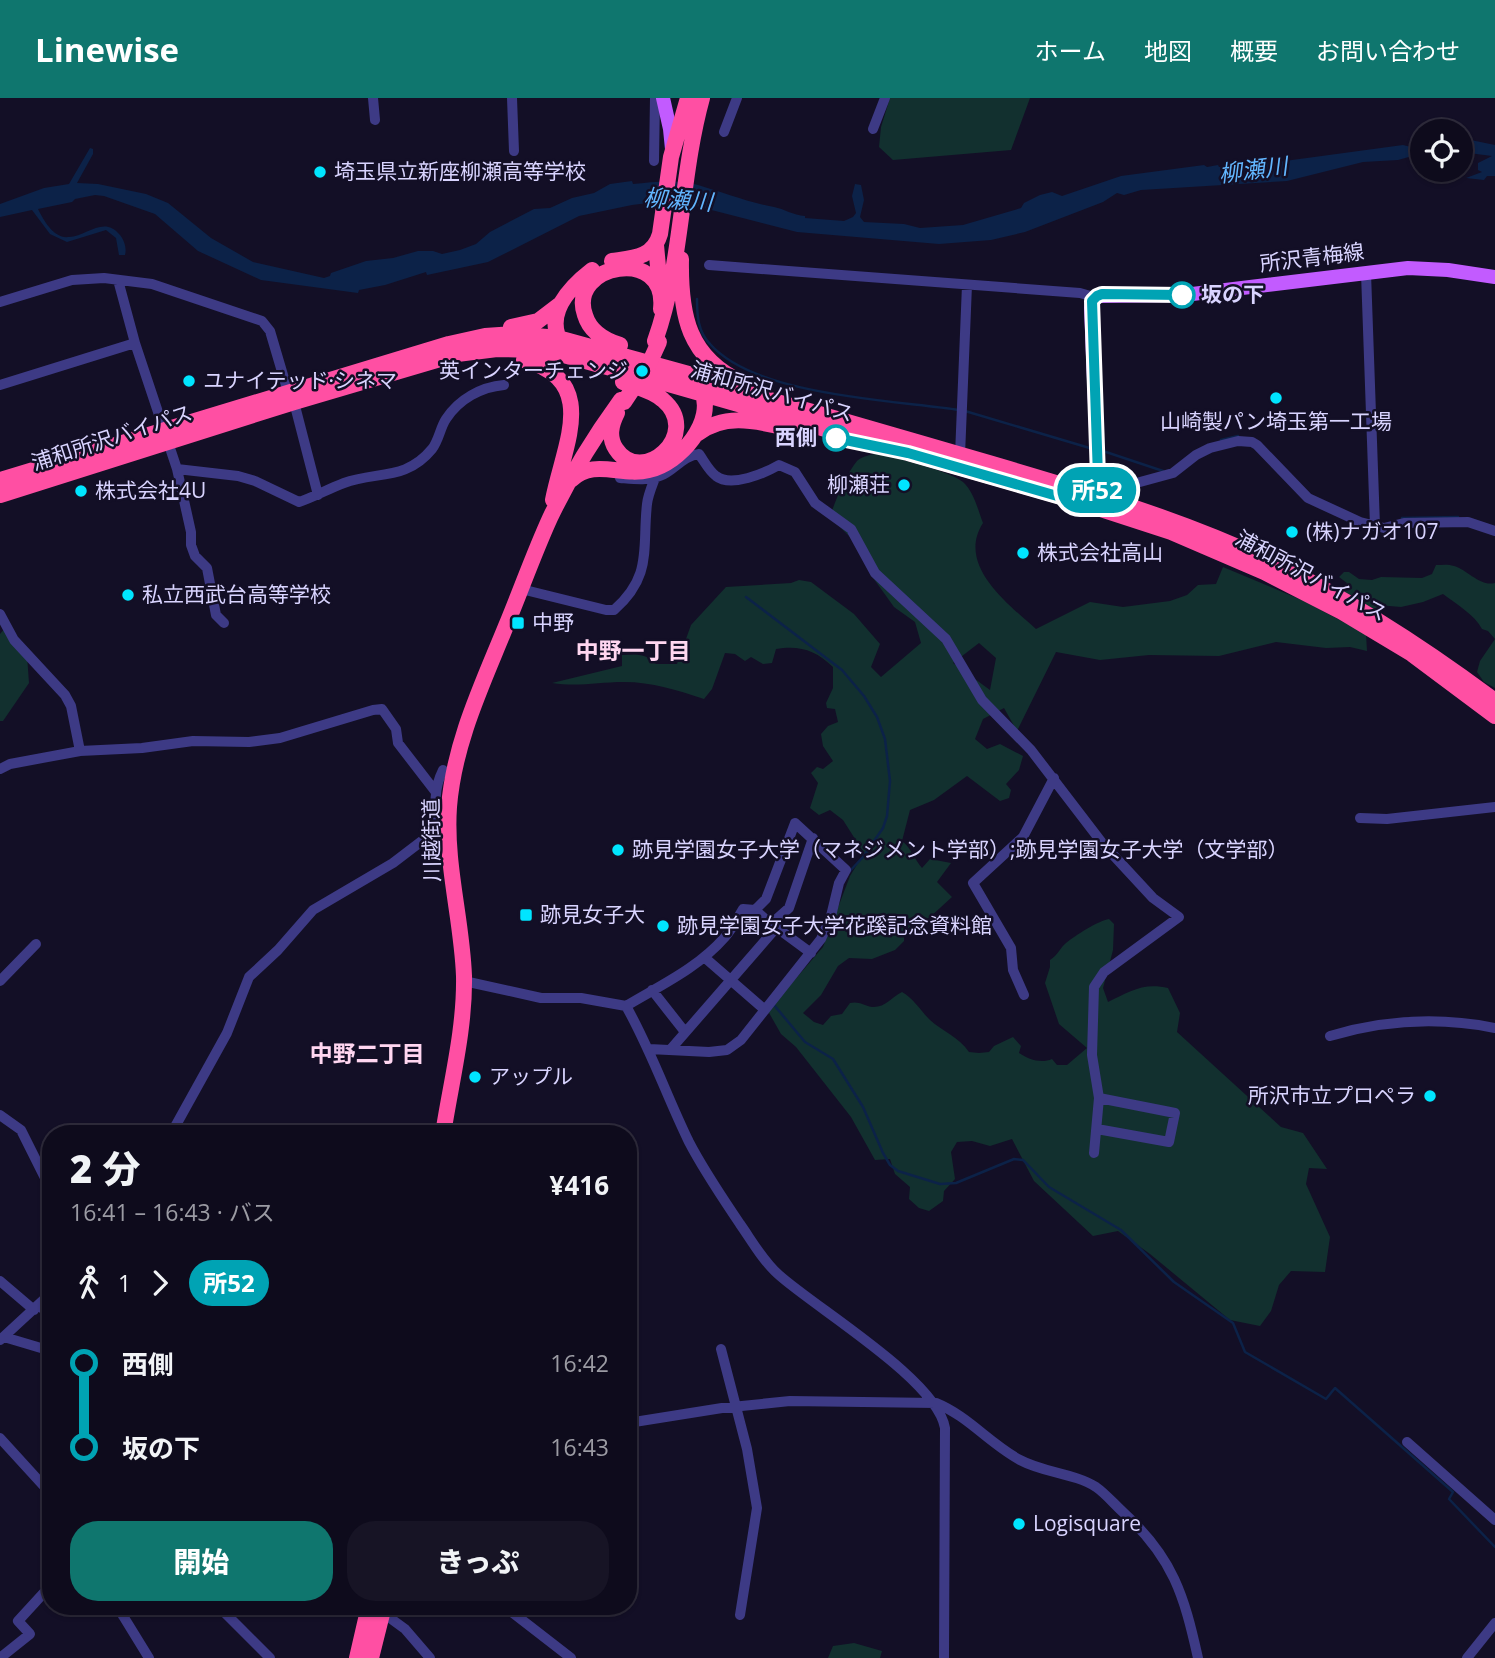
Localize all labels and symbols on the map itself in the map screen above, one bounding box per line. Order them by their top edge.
water label: 柳瀬川 [1217,149,1292,189]
place label: 埼玉県立新座柳瀬高等学校 [334,157,586,185]
marker: 埼玉県立新座柳瀬高等学校 [312,164,328,180]
water label: 柳瀬川 [643,181,717,218]
street label: 所沢青梅線 [1258,237,1366,277]
place label: 坂の下 [1201,280,1264,308]
marker: 坂の下 [1169,282,1195,308]
street label: 浦和所沢バイパス [688,354,857,428]
place label: 英インターチェンジ [439,356,628,384]
marker: 英インターチェンジ [634,363,650,379]
place label: ユナイテッド·シネマ [203,366,397,394]
marker: ユナイテッド·シネマ [181,373,197,389]
marker: 山崎製パン埼玉第一工場 [1268,390,1284,406]
street label: 浦和所沢バイパス [28,398,196,476]
place label: 山崎製パン埼玉第一工場 [1160,407,1392,435]
place label: 西側 [775,423,817,451]
marker: 西側 [823,425,849,451]
line badge: 所52 [1057,467,1137,513]
place label: 柳瀬荘 [827,470,890,498]
place label: 株式会社4U [95,476,206,504]
marker: 柳瀬荘 [896,477,912,493]
marker: 株式会社4U [73,483,89,499]
place label: (株)ナガオ107 [1306,517,1438,545]
street label: 浦和所沢バイパス [1231,523,1392,627]
marker: (株)ナガオ107 [1284,524,1300,540]
place label: 株式会社高山 [1037,538,1163,566]
marker: 株式会社高山 [1015,545,1031,561]
place label: 私立西武台高等学校 [142,580,331,608]
marker: 私立西武台高等学校 [120,587,136,603]
place label: 中野 [532,608,574,636]
marker: 中野 [510,615,526,631]
district label: 中野一丁目 [576,634,691,666]
street label: 川越街道 [416,798,446,882]
place label: 跡見学園女子大学（マネジメント学部）;跡見学園女子大学（文学部） [632,835,1289,863]
marker: 跡見学園女子大学（マネジメント学部）;跡見学園女子大学（文学部） [610,842,626,858]
place label: 跡見女子大 [540,900,645,928]
marker: 跡見女子大 [518,907,534,923]
place label: 跡見学園女子大学花蹊記念資料館 [677,911,992,939]
marker: 跡見学園女子大学花蹊記念資料館 [655,918,671,934]
district label: 中野二丁目 [310,1037,425,1069]
place label: アップル [489,1062,573,1090]
marker: アップル [467,1069,483,1085]
place label: 所沢市立プロペラ [1248,1081,1416,1109]
marker: 所沢市立プロペラ [1422,1088,1438,1104]
place label: Logisquare [1033,1509,1141,1537]
marker: Logisquare [1011,1516,1027,1532]

